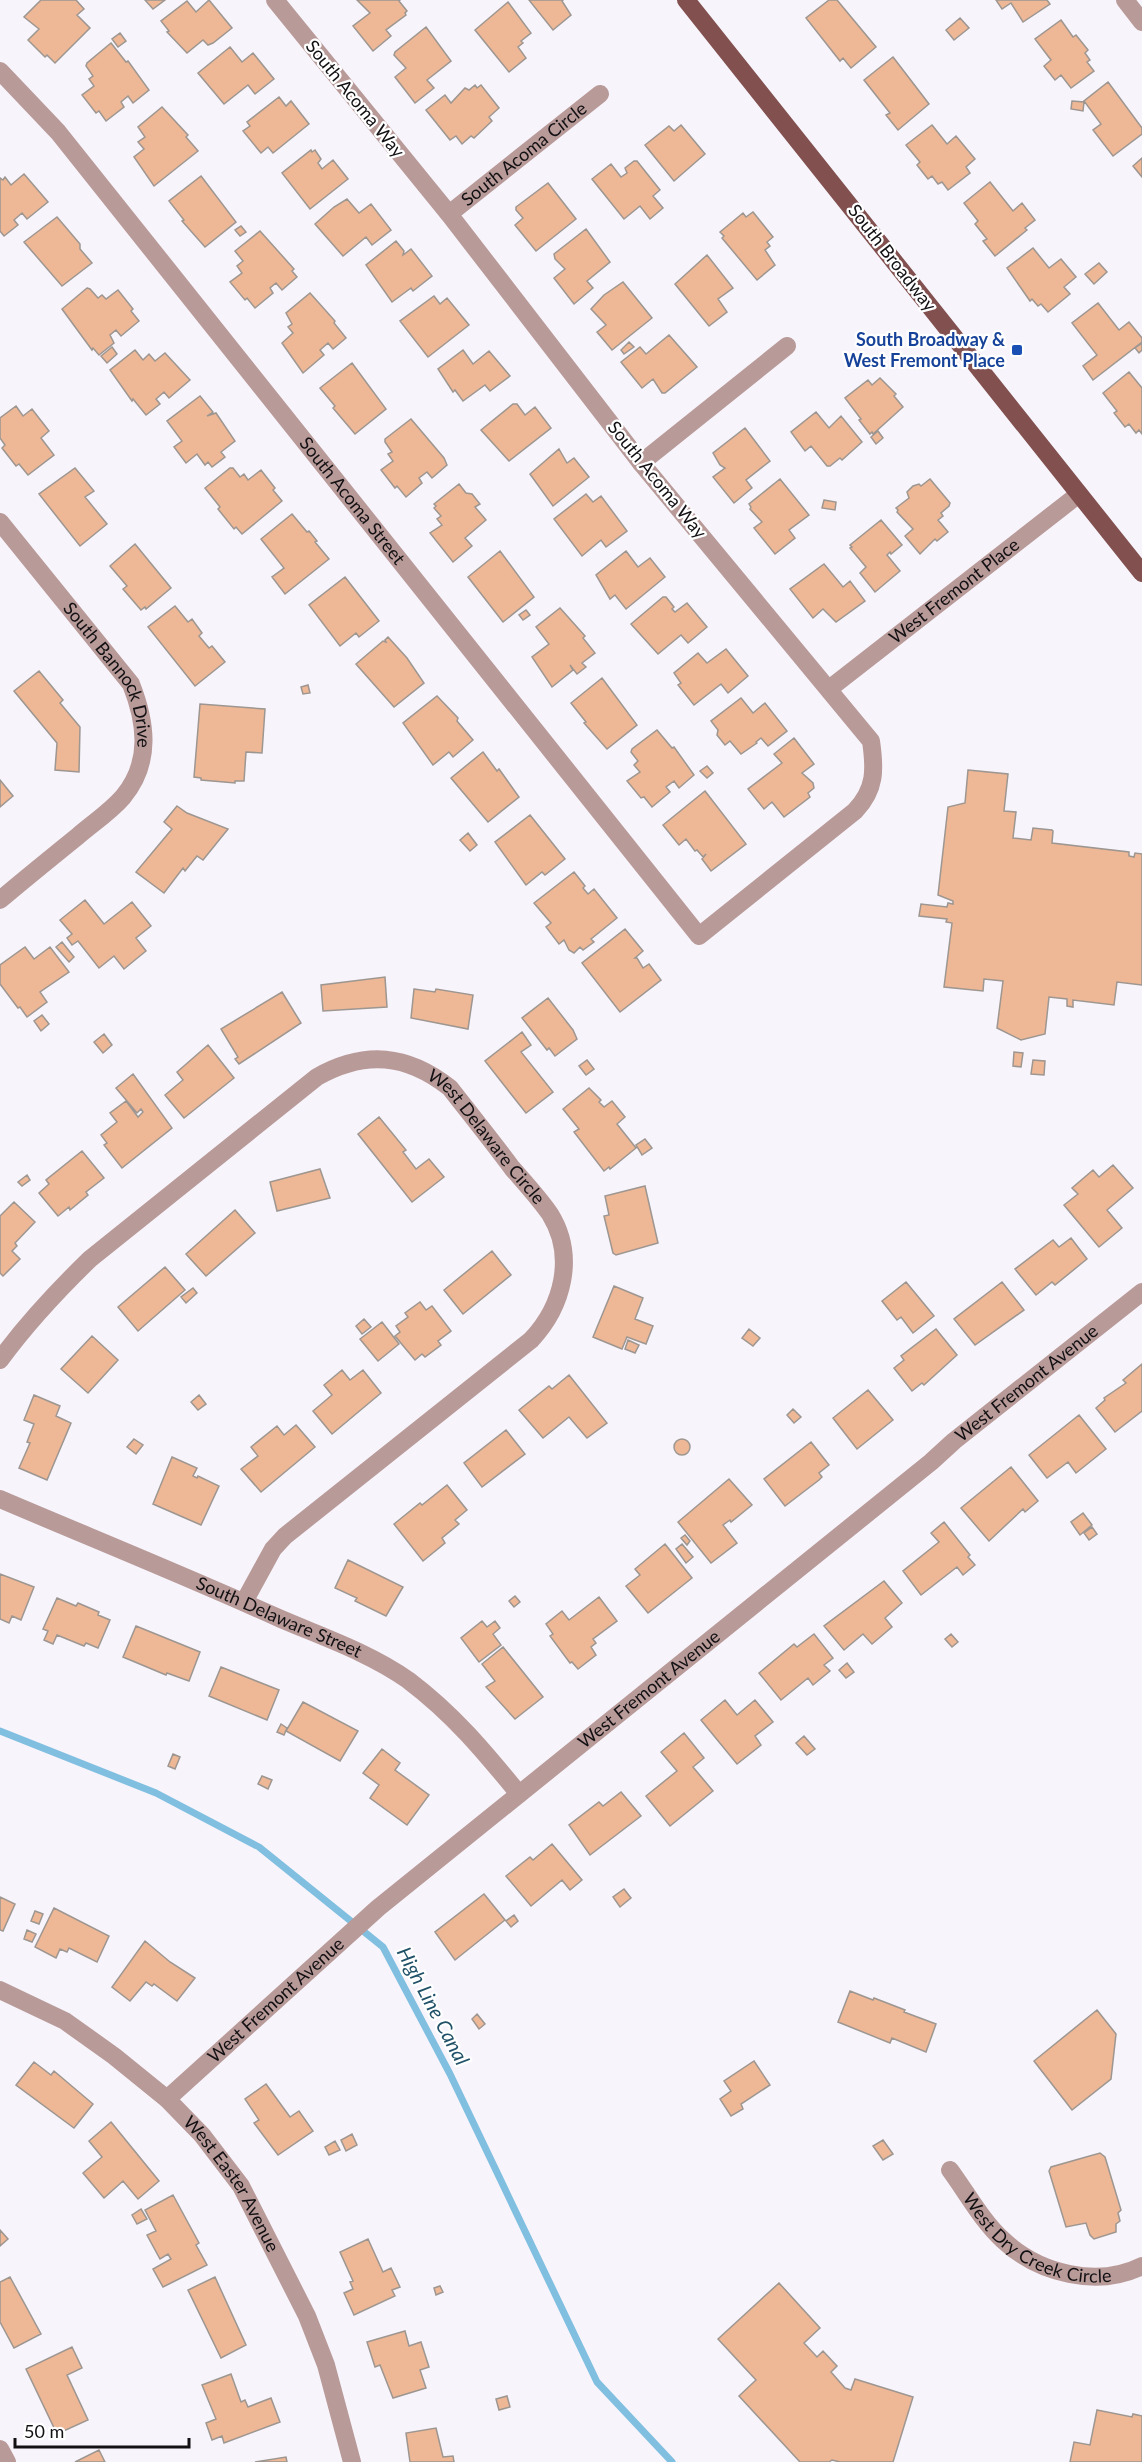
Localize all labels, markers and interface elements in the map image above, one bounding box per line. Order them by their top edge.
street label: South Acoma Way [302,35,410,162]
street label: South Acoma Circle [456,97,591,210]
street label: South Broadway [844,199,942,316]
place label: South Broadway & West Fremont Place [844,328,1005,371]
marker: South Broadway & West Fremont Place [1010,343,1024,357]
street label: South Acoma Way [604,416,712,543]
street label: South Acoma Street [295,432,411,569]
street label: West Fremont Place [884,533,1023,648]
street label: South Bannock Drive [59,597,156,748]
street label: West Delaware Circle [424,1064,550,1208]
street label: West Fremont Avenue [950,1319,1102,1446]
street label: South Delaware Street [193,1571,366,1662]
street label: West Fremont Avenue [573,1625,724,1752]
street label: West Fremont Avenue [203,1932,348,2067]
water label: High Line Canal [393,1942,475,2069]
street label: West Easter Avenue [179,2111,285,2255]
street label: West Dry Creek Circle [959,2188,1112,2287]
scale bar [15,2411,189,2449]
text: 50 m [24,2420,64,2442]

